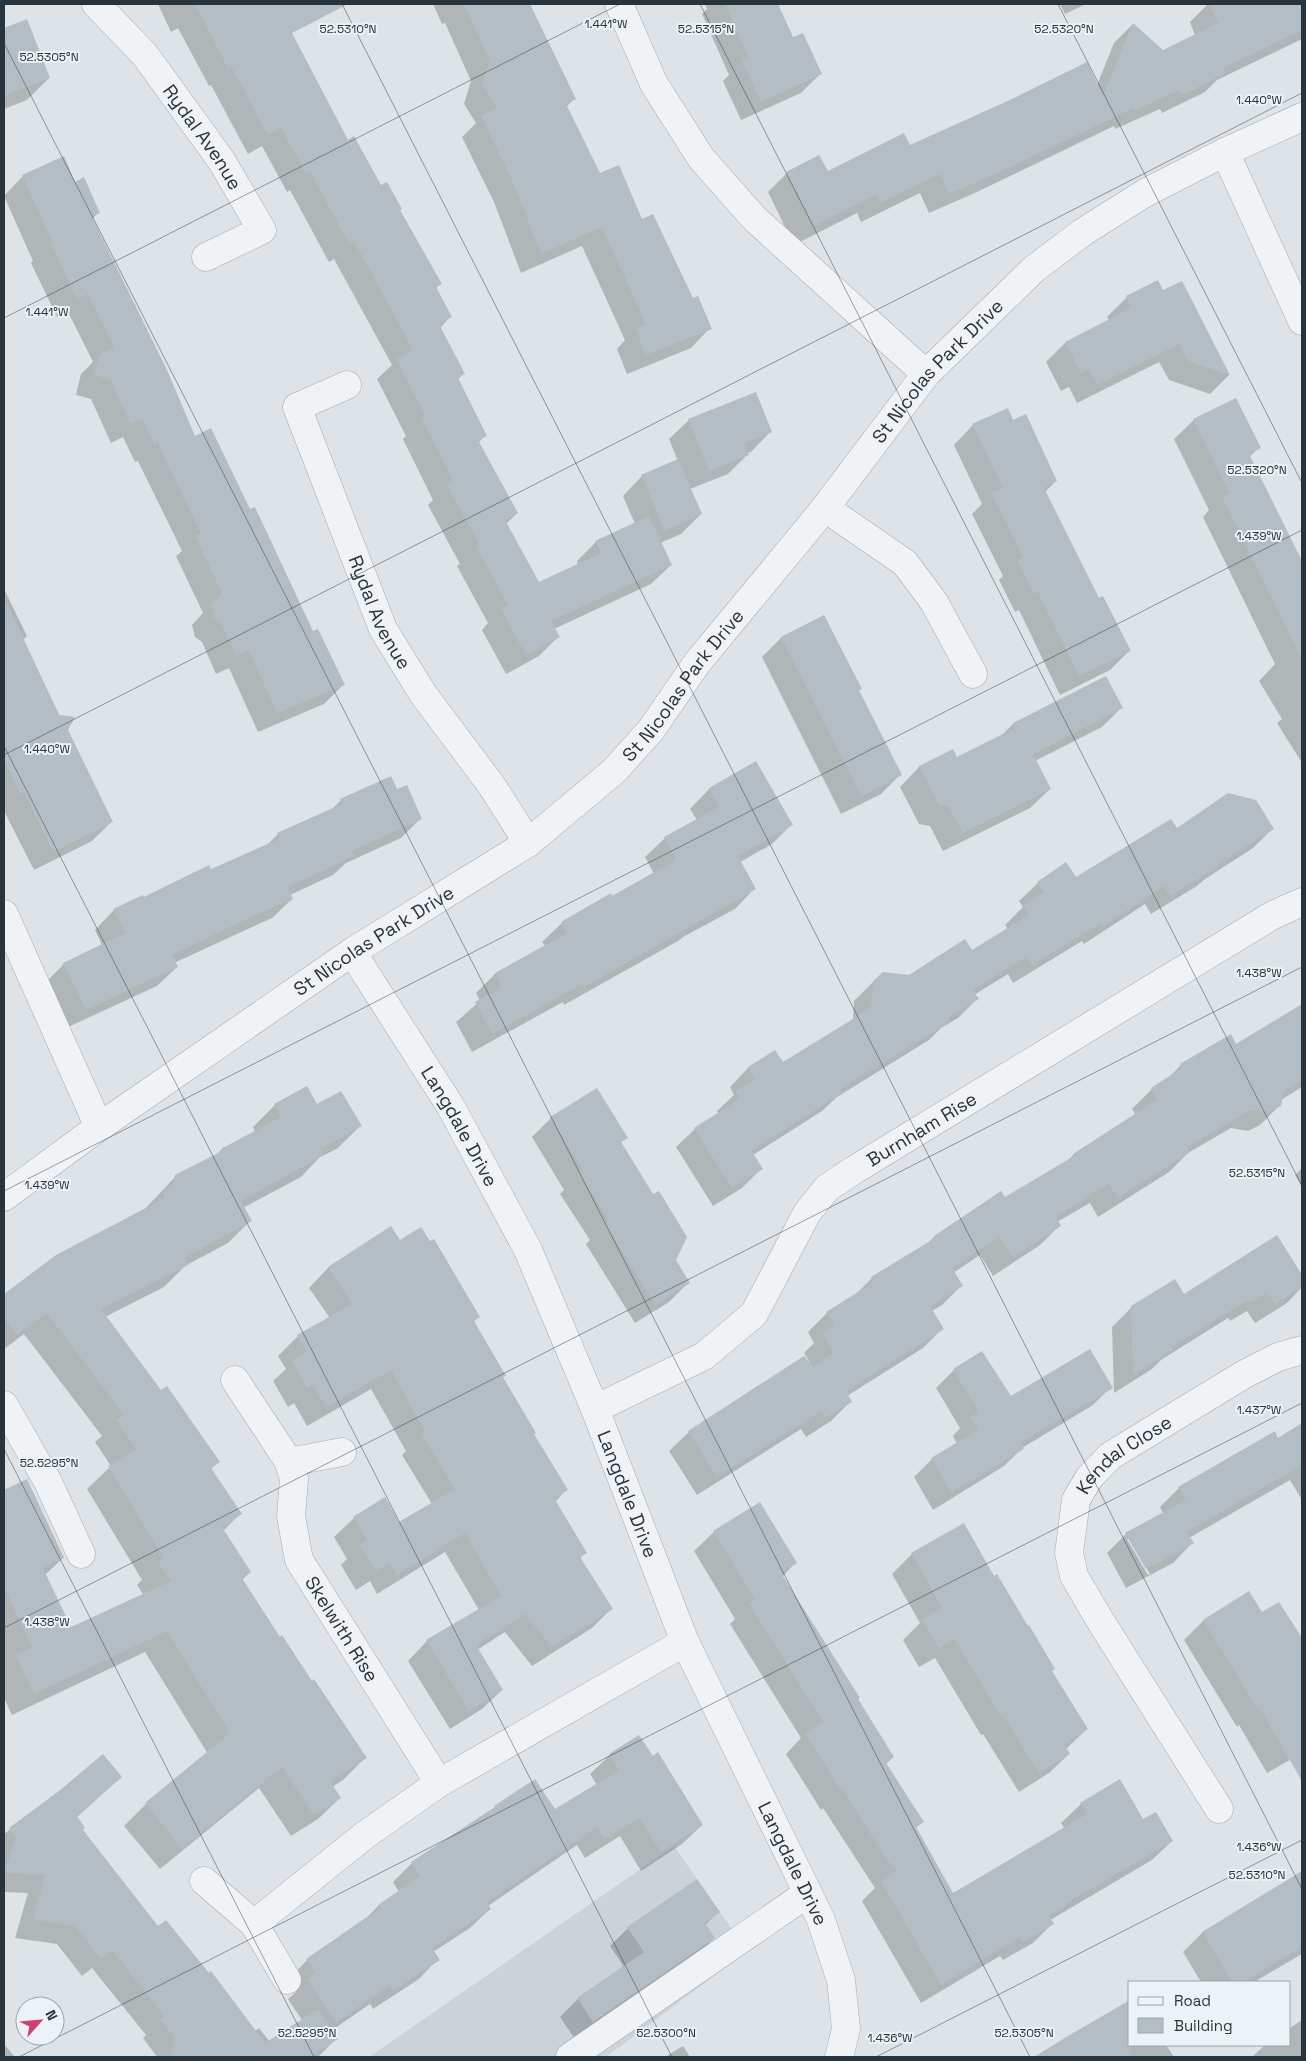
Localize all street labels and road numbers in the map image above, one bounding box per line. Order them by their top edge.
street label: Rydal Avenue [157,79,248,194]
street label: St Nicolas Park Drive [866,294,1009,448]
street label: Rydal Avenue [343,552,417,674]
street label: St Nicolas Park Drive [617,604,750,767]
street label: St Nicolas Park Drive [289,880,459,1002]
street label: Langdale Drive [415,1062,503,1191]
street label: Burnham Rise [862,1086,982,1172]
street label: Kendal Close [1070,1409,1176,1499]
street label: Langdale Drive [591,1427,663,1562]
street label: Skelwith Rise [299,1571,384,1687]
street label: Langdale Drive [752,1798,834,1930]

